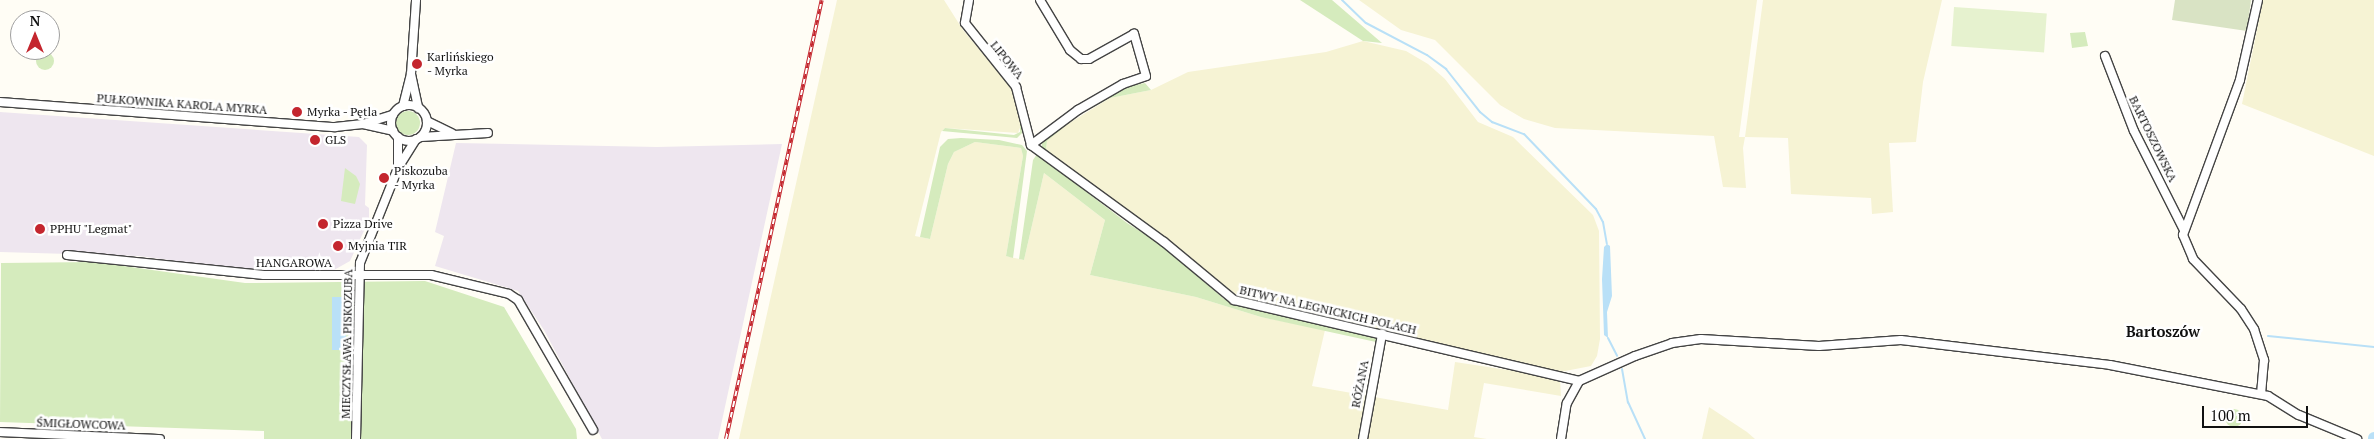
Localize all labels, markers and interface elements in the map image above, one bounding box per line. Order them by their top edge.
north arrow [10,10,60,60]
text: N [30,11,40,30]
street label: LIPOWA [987,38,1027,82]
place label: Karlińskiego - Myrka [427,50,494,78]
marker: Karlińskiego - Myrka [411,58,423,70]
street label: PUŁKOWNIKA KAROLA MYRKA [96,91,268,117]
street label: BARTOSZOWSKA [2126,94,2180,184]
place label: Myrka - Pętla [307,105,378,119]
marker: Myrka - Pętla [291,106,303,118]
place label: GLS [325,133,346,147]
marker: GLS [309,134,321,146]
place label: Piskozuba - Myrka [394,164,448,192]
marker: Piskozuba - Myrka [378,172,390,184]
place label: Pizza Drive [333,217,393,231]
marker: Pizza Drive [317,218,329,230]
place label: PPHU "Legmat" [50,222,133,236]
marker: PPHU "Legmat" [34,223,46,235]
place label: Myjnia TIR [348,239,407,253]
marker: Myjnia TIR [332,240,344,252]
street label: HANGAROWA [256,256,332,270]
street label: MIECZYSŁAWA PISKOZUBA [338,269,356,419]
street label: BITWY NA LEGNICKICH POLACH [1238,283,1418,337]
district label: Bartoszów [2126,323,2200,341]
street label: RÓŻANA [1348,359,1372,409]
scale bar [2204,396,2310,428]
text: 100 m [2210,405,2251,425]
street label: ŚMIGŁOWCOWA [36,415,126,433]

